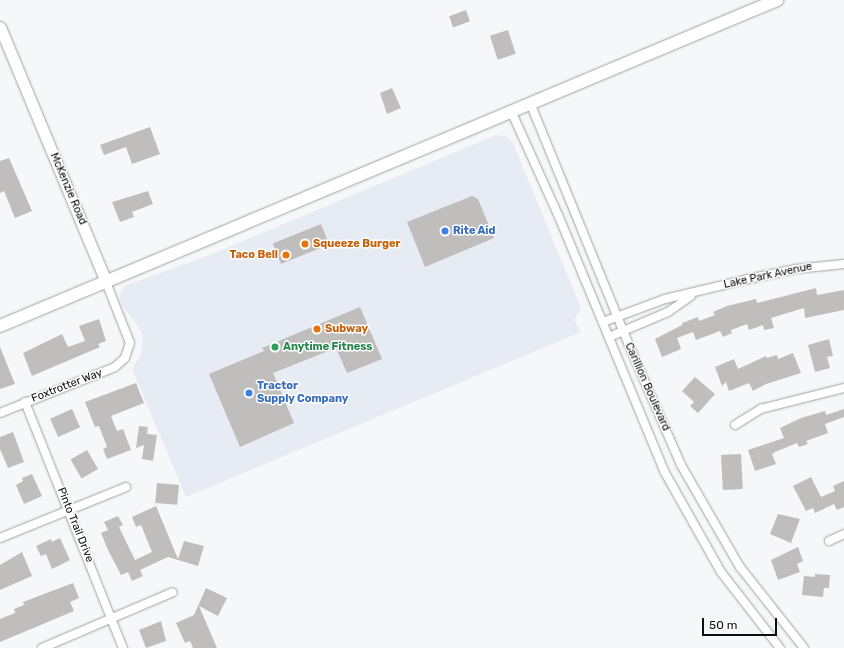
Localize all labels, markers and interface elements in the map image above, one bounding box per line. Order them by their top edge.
street label: McKenzie Road [47,151,89,227]
place label: Rite Aid [453,224,496,238]
marker: Rite Aid [440,226,450,236]
place label: Squeeze Burger [313,237,400,251]
marker: Squeeze Burger [300,239,310,249]
place label: Taco Bell [229,248,278,262]
marker: Taco Bell [281,250,291,260]
street label: Lake Park Avenue [722,260,814,292]
place label: Subway [325,322,368,336]
marker: Subway [312,324,322,334]
place label: Anytime Fitness [283,340,372,354]
street label: Carillion Boulevard [622,341,672,433]
marker: Anytime Fitness [270,342,280,352]
street label: Foxtrotter Way [30,366,104,406]
place label: Tractor Supply Company [257,380,349,406]
marker: Tractor Supply Company [244,388,254,398]
street label: Pinto Trail Drive [54,486,96,564]
scale bar [704,610,779,636]
text: 50 m [709,618,737,632]

